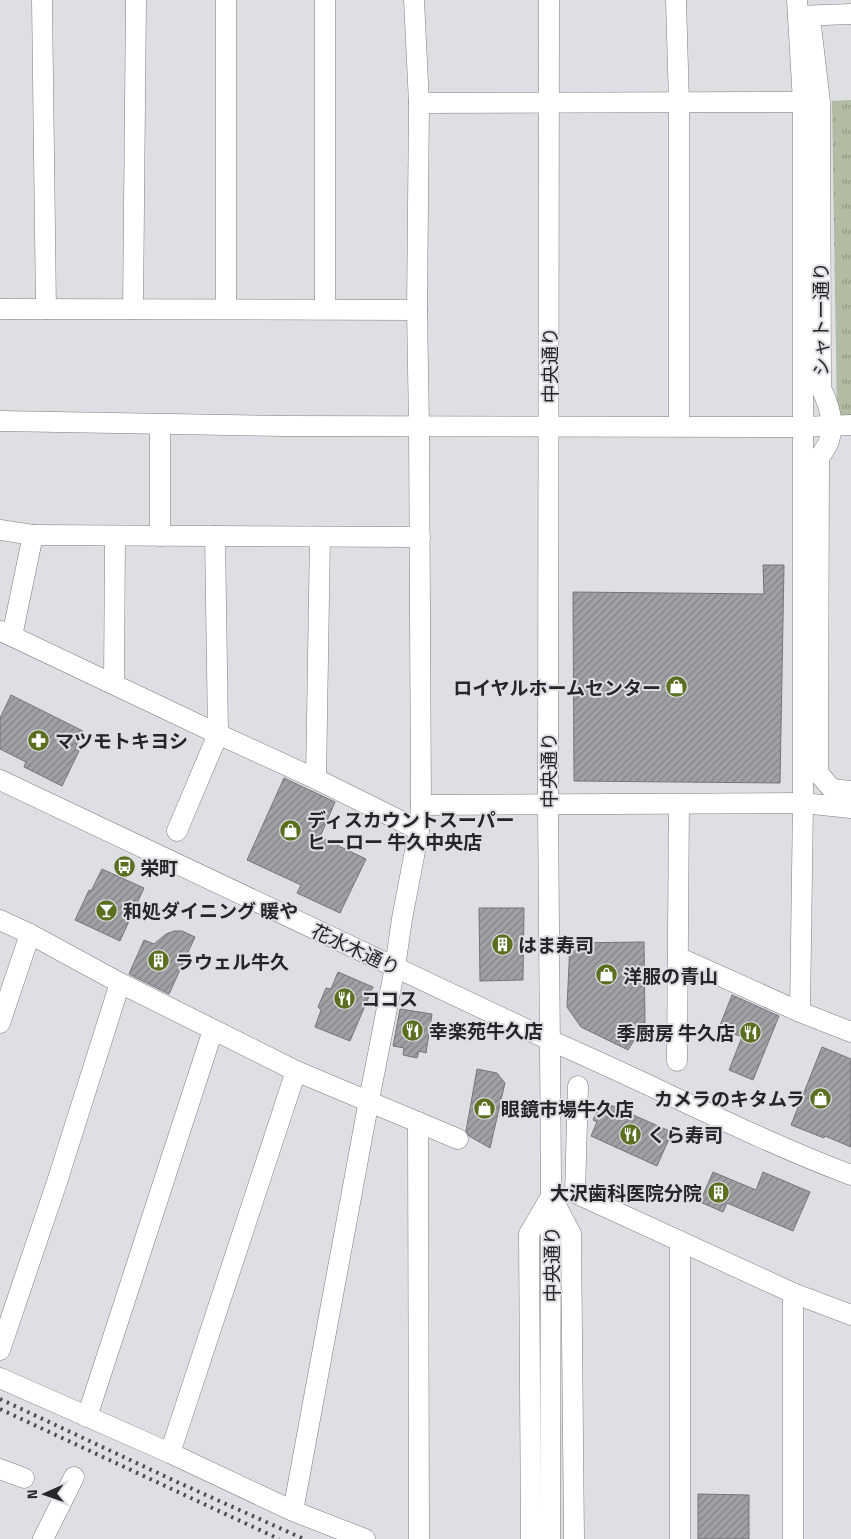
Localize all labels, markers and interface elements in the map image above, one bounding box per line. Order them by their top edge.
street label: シャトー通り [806,262,835,376]
street label: 中央通り [535,327,564,403]
place label: ロイヤルホームセンター [453,673,661,702]
shop icon: ロイヤルホームセンター [665,675,689,699]
place label: マツモトキヨシ [55,726,188,755]
pharmacy icon: マツモトキヨシ [27,728,51,752]
street label: 中央通り [534,732,563,808]
place label: ディスカウントスーパー ヒーロー 牛久中央店 [307,805,514,856]
shop icon: ディスカウントスーパー ヒーロー 牛久中央店 [279,818,303,842]
place label: 栄町 [140,853,178,882]
bus stop icon: 栄町 [112,855,136,879]
place label: 和処ダイニング 暖や [123,896,298,925]
bar icon: 和処ダイニング 暖や [95,898,119,922]
street label: 花水木通り [307,916,405,982]
place label: はま寿司 [518,930,594,959]
building icon: はま寿司 [490,932,514,956]
place label: ラウェル牛久 [175,947,289,976]
building icon: ラウェル牛久 [147,949,171,973]
place label: 洋服の青山 [623,961,718,990]
shop icon: 洋服の青山 [595,963,619,987]
place label: ココス [361,984,418,1013]
restaurant icon: ココス [333,986,357,1010]
place label: 幸楽苑牛久店 [429,1016,543,1045]
restaurant icon: 幸楽苑牛久店 [401,1018,425,1042]
place label: 季厨房 牛久店 [617,1018,735,1047]
restaurant icon: 季厨房 牛久店 [739,1020,763,1044]
place label: カメラのキタムラ [654,1084,805,1113]
shop icon: カメラのキタムラ [809,1086,833,1110]
place label: 眼鏡市場牛久店 [501,1094,634,1123]
shop icon: 眼鏡市場牛久店 [473,1096,497,1120]
place label: くら寿司 [647,1120,723,1149]
restaurant icon: くら寿司 [619,1122,643,1146]
place label: 大沢歯科医院分院 [550,1178,702,1207]
building icon: 大沢歯科医院分院 [706,1180,730,1204]
street label: 中央通り [537,1226,566,1302]
north arrow [20,1469,70,1519]
text: N [21,1489,42,1500]

